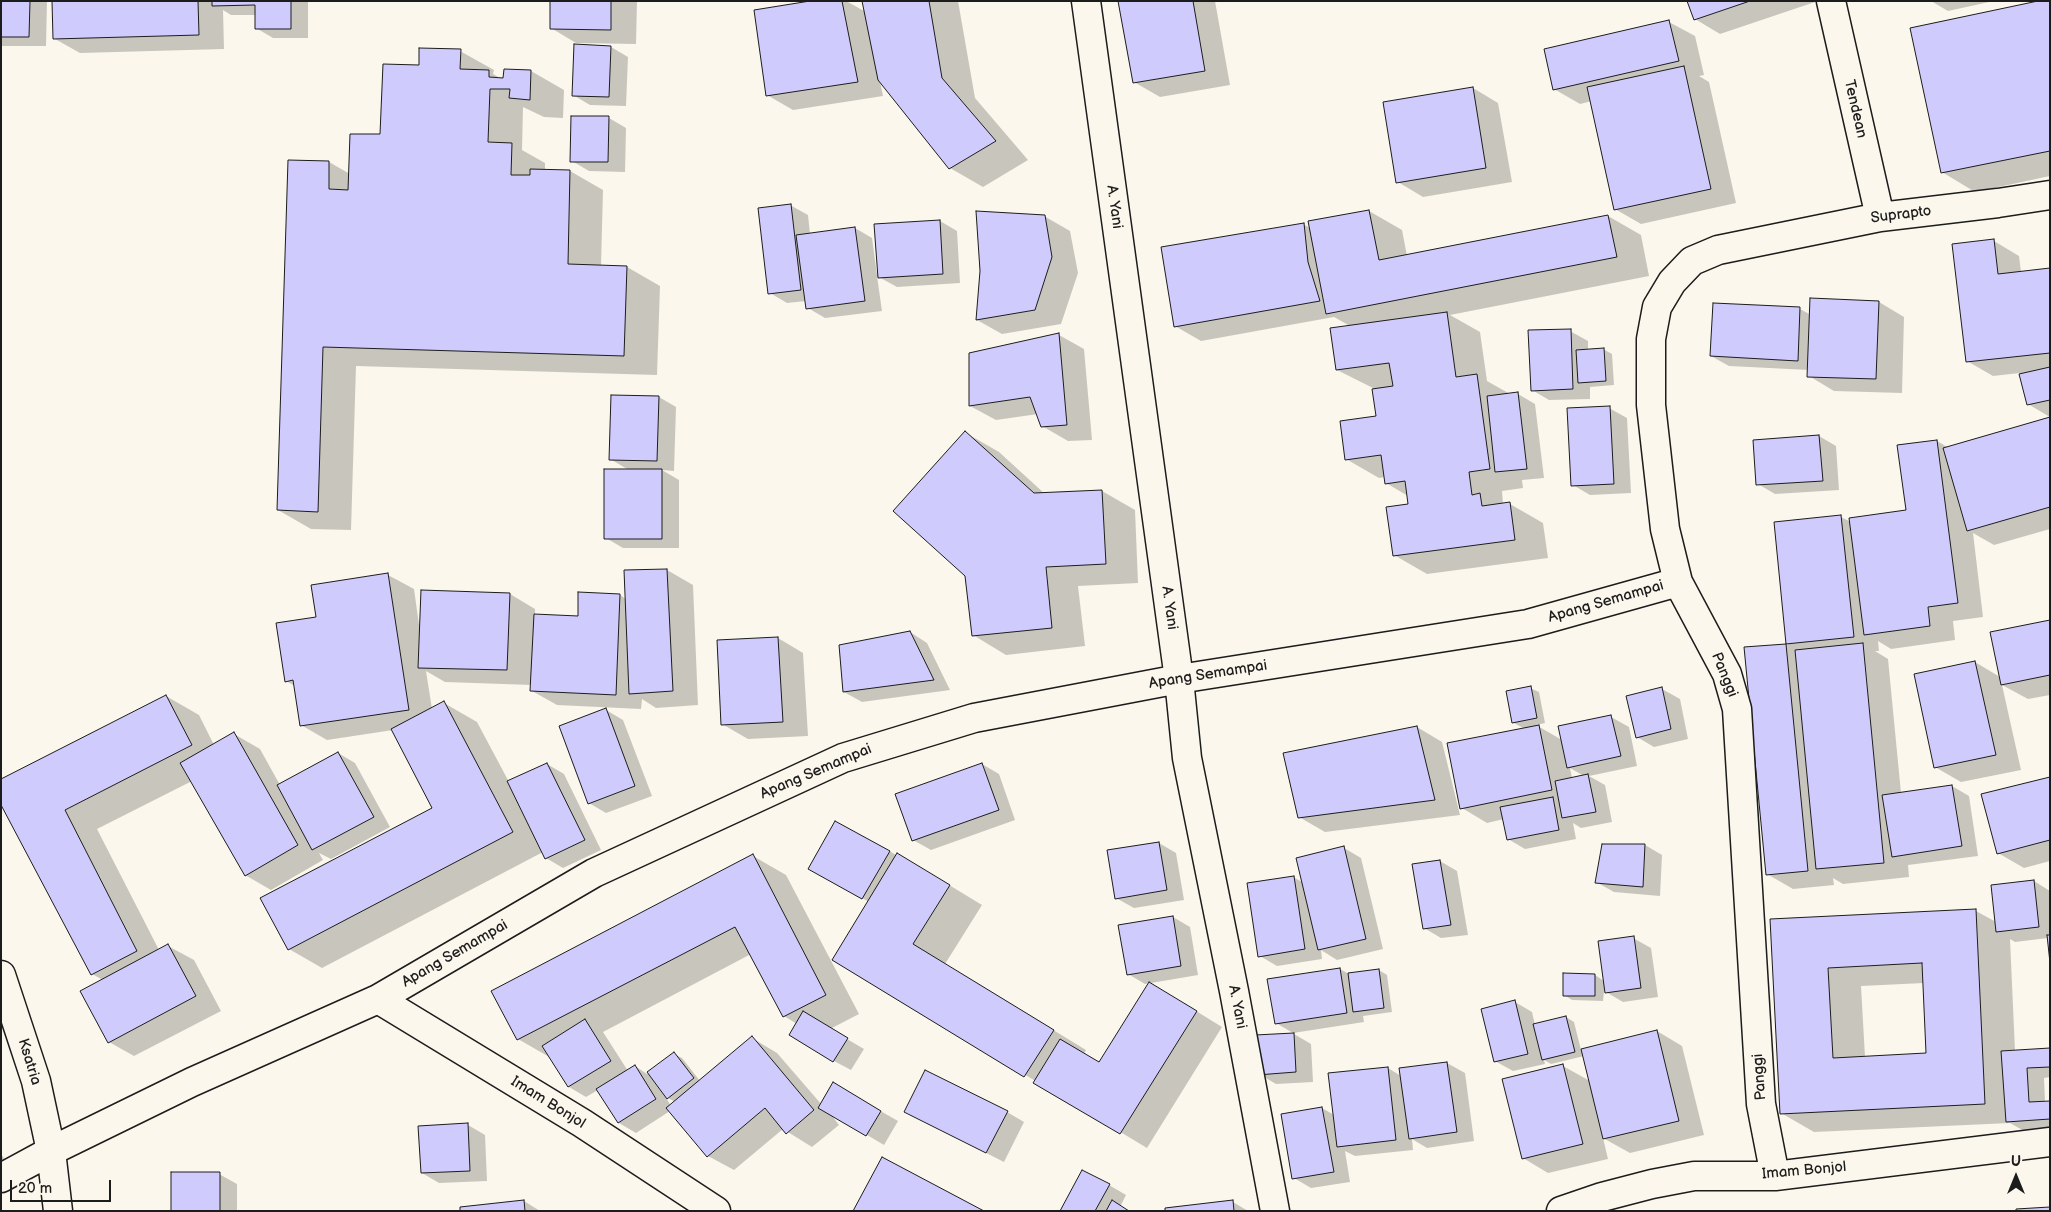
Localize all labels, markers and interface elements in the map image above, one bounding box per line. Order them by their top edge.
street label: Tendean [1840,78,1870,140]
street label: A. Yani [1102,184,1126,230]
street label: Suprapto [1870,202,1932,228]
street label: Apang Semampai [1546,577,1666,627]
street label: A. Yani [1157,585,1181,631]
street label: Panggi [1707,650,1741,700]
street label: Apang Semampai [1148,657,1268,693]
street label: Apang Semampai [757,740,875,804]
street label: Apang Semampai [399,916,511,992]
street label: A. Yani [1224,984,1250,1030]
street label: Ksatria [13,1037,45,1087]
street label: Panggi [1749,1053,1771,1101]
street label: Imam Bonjol [507,1073,589,1133]
north arrow [1991,1152,2041,1202]
text: U [2011,1153,2021,1170]
street label: Imam Bonjol [1761,1158,1847,1184]
scale bar [12,1170,114,1202]
text: 20 m [18,1179,52,1198]

